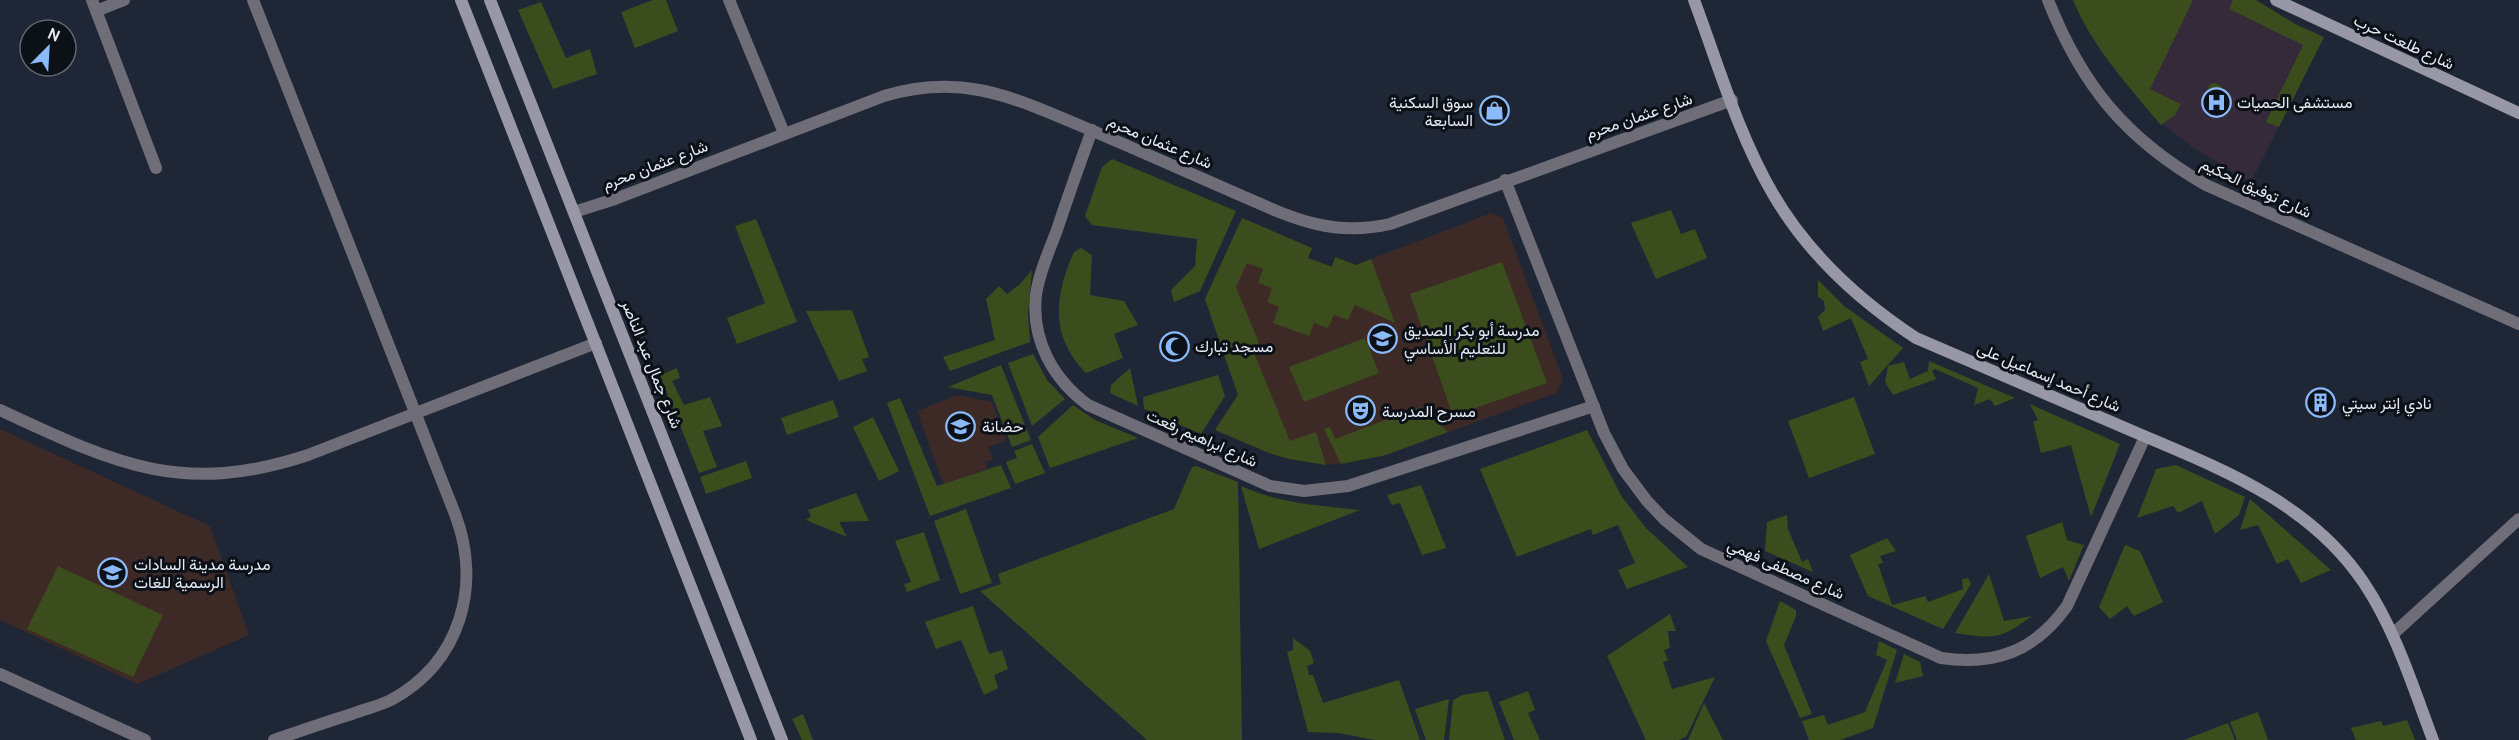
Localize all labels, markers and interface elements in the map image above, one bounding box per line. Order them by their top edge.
street label: شارع طلعت حرب [2350,10,2457,75]
north arrow [18,18,78,78]
text: N [45,24,63,46]
hospital icon: مستشفى الحميات [2200,86,2232,118]
street label: شارع عثمان محرم [1583,89,1695,145]
place label: سوق السكنية السابعة [1389,93,1473,130]
place label: مستشفى الحميات [2237,93,2353,113]
shop icon: سوق السكنية السابعة [1478,95,1510,127]
street label: شارع عثمان محرم [1104,111,1215,174]
street label: شارع عثمان محرم [600,136,711,196]
street label: شارع توفيق الحكيم [2197,154,2314,224]
street label: شارع جمال عبد الناصر [615,296,686,432]
place label: مدرسة أبو بكر الصديق للتعليم الأساسي [1404,321,1540,362]
school or university icon: مدرسة أبو بكر الصديق للتعليم الأساسي [1367,323,1399,355]
mosque icon: مسجد تبارك [1158,330,1190,362]
place label: مسجد تبارك [1195,337,1273,357]
street label: شارع أحمد إسماعيل على [1974,338,2124,418]
building icon: نادي إنتر سيتي [2305,387,2337,419]
place label: نادي إنتر سيتي [2342,394,2432,417]
theatre icon: مسرح المدرسة [1345,395,1377,427]
place label: مسرح المدرسة [1382,402,1476,423]
street label: شارع ابراهيم رفعت [1143,405,1260,473]
school or university icon: حضانة [945,410,977,442]
place label: حضانة [982,417,1024,436]
street label: شارع مصطفى فهمي [1723,535,1847,607]
place label: مدرسة مدينة السادات الرسمية للغات [134,555,270,593]
school or university icon: مدرسة مدينة السادات الرسمية للغات [97,557,129,589]

